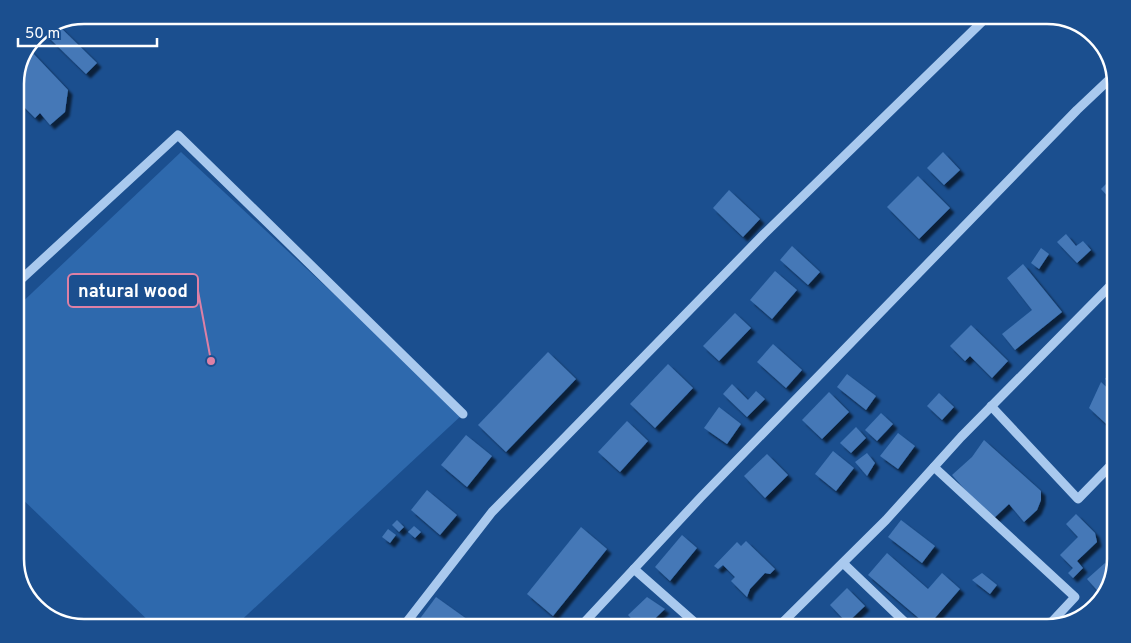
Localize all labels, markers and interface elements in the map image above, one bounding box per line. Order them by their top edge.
scale bar [18,15,156,47]
text: 50 m [25,25,60,44]
callout: natural wood [68,274,198,307]
text: natural wood [78,281,188,304]

